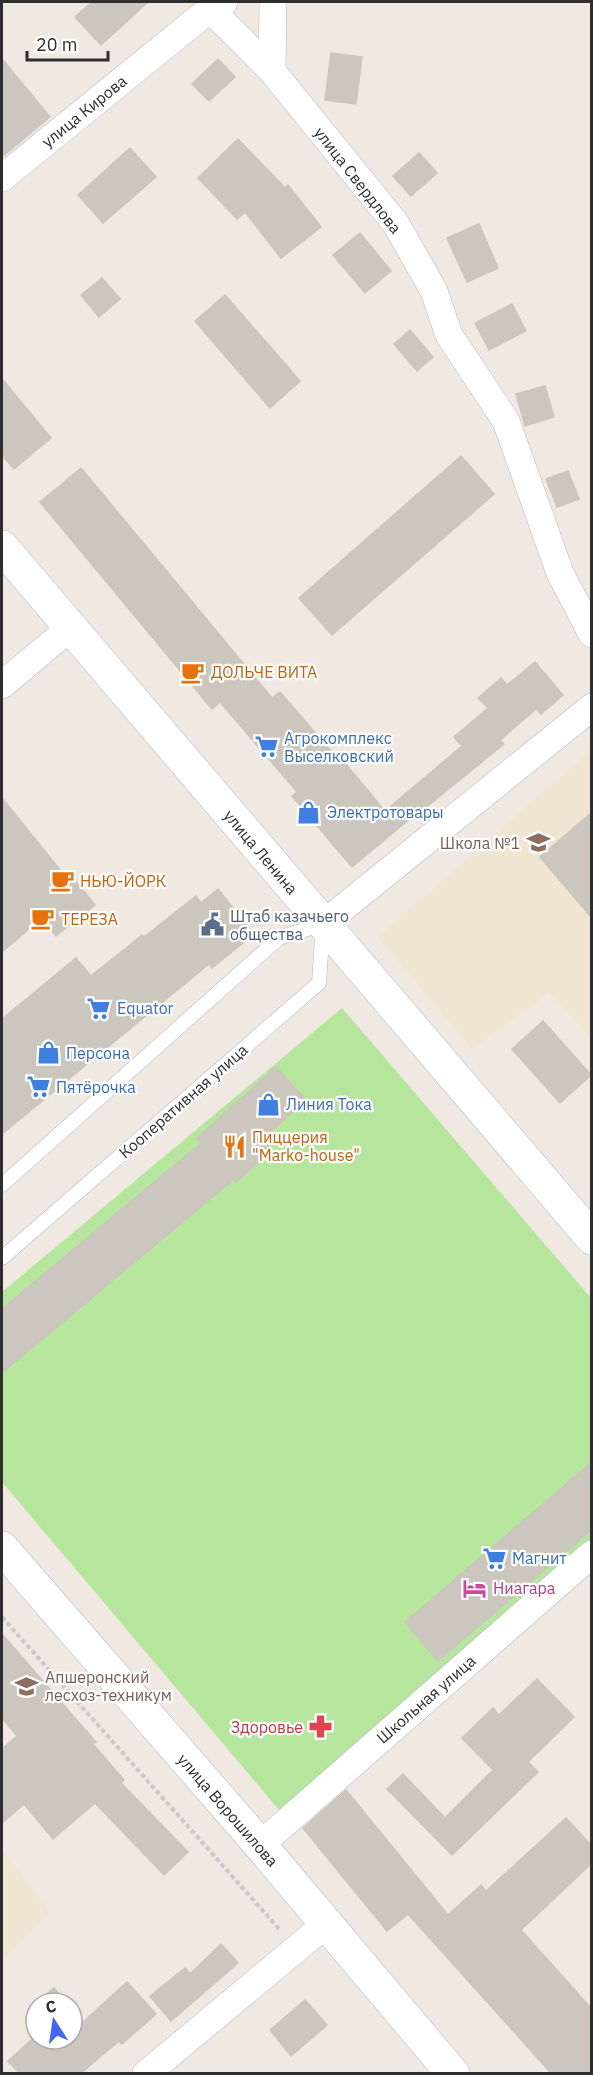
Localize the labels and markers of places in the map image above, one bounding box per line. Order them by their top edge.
cafe icon: ДОЛЬЧЕ ВИТА [180,659,206,685]
place label: ДОЛЬЧЕ ВИТА [211,662,317,682]
place label: Агрокомплекс Выселковский [284,728,394,766]
supermarket icon: Агрокомплекс Выселковский [253,734,279,760]
shop icon: Электротовары [296,799,322,825]
place label: Электротовары [327,802,444,822]
school or university icon: Школа №1 [525,830,551,856]
place label: Школа №1 [440,833,520,853]
cafe icon: НЬЮ-ЙОРК [49,868,75,894]
place label: НЬЮ-ЙОРК [80,871,166,891]
cafe icon: ТЕРЕЗА [30,906,56,932]
place label: Штаб казачьего общества [230,906,349,944]
place label: ТЕРЕЗА [61,909,118,929]
public building icon: Штаб казачьего общества [199,912,225,938]
supermarket icon: Equator [86,995,112,1021]
place label: Equator [117,998,174,1018]
shop icon: Персона [35,1040,61,1066]
place label: Персона [66,1043,130,1063]
supermarket icon: Пятёрочка [25,1074,51,1100]
place label: Пятёрочка [56,1077,136,1097]
shop icon: Линия Тока [255,1091,281,1117]
place label: Линия Тока [286,1094,372,1114]
place label: Пиццерия "Marko-house" [252,1127,360,1165]
restaurant icon: Пиццерия "Marko-house" [221,1133,247,1159]
supermarket icon: Магнит [481,1545,507,1571]
place label: Магнит [512,1548,567,1568]
hotel icon: Ниагара [462,1575,488,1601]
place label: Ниагара [493,1578,556,1598]
place label: Апшеронский лесхоз-техникум [45,1667,172,1705]
school or university icon: Апшеронский лесхоз-техникум [14,1673,40,1699]
pharmacy icon: Здоровье [308,1714,334,1740]
place label: Здоровье [231,1717,303,1737]

